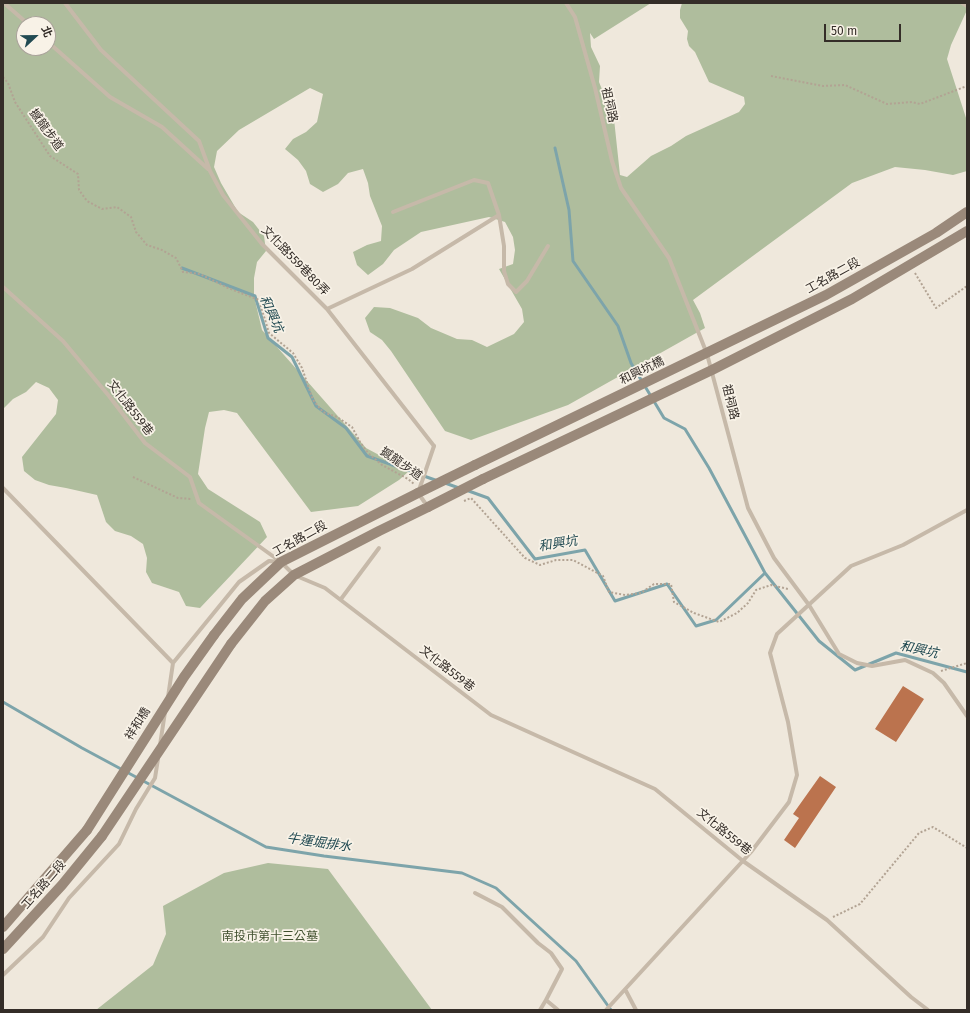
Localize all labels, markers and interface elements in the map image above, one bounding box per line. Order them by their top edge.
north arrow [16,16,56,56]
scale bar [826,16,903,42]
text: 北 [39,24,55,39]
text: 50 m [831,24,857,38]
street label: 祖祠路 [598,86,620,124]
street label: 撼龍步道 [26,106,66,154]
street label: 文化路559巷80弄 [258,223,332,299]
street label: 工名路二段 [803,255,863,297]
water label: 和興坑 [256,293,286,335]
street label: 和興坑橋 [617,354,667,388]
street label: 文化路559巷 [104,378,156,438]
street label: 祖祠路 [719,383,741,421]
street label: 撼龍步道 [377,444,425,484]
street label: 工名路二段 [270,518,330,560]
water label: 和興坑 [538,533,578,555]
water label: 和興坑 [898,638,940,662]
street label: 文化路559巷 [417,643,477,695]
street label: 祥和橋 [122,705,154,743]
street label: 文化路559巷 [694,806,754,858]
water label: 牛運堀排水 [286,831,352,855]
street label: 工名路二段 [19,858,69,912]
park label: 南投市第十三公墓 [222,930,318,944]

